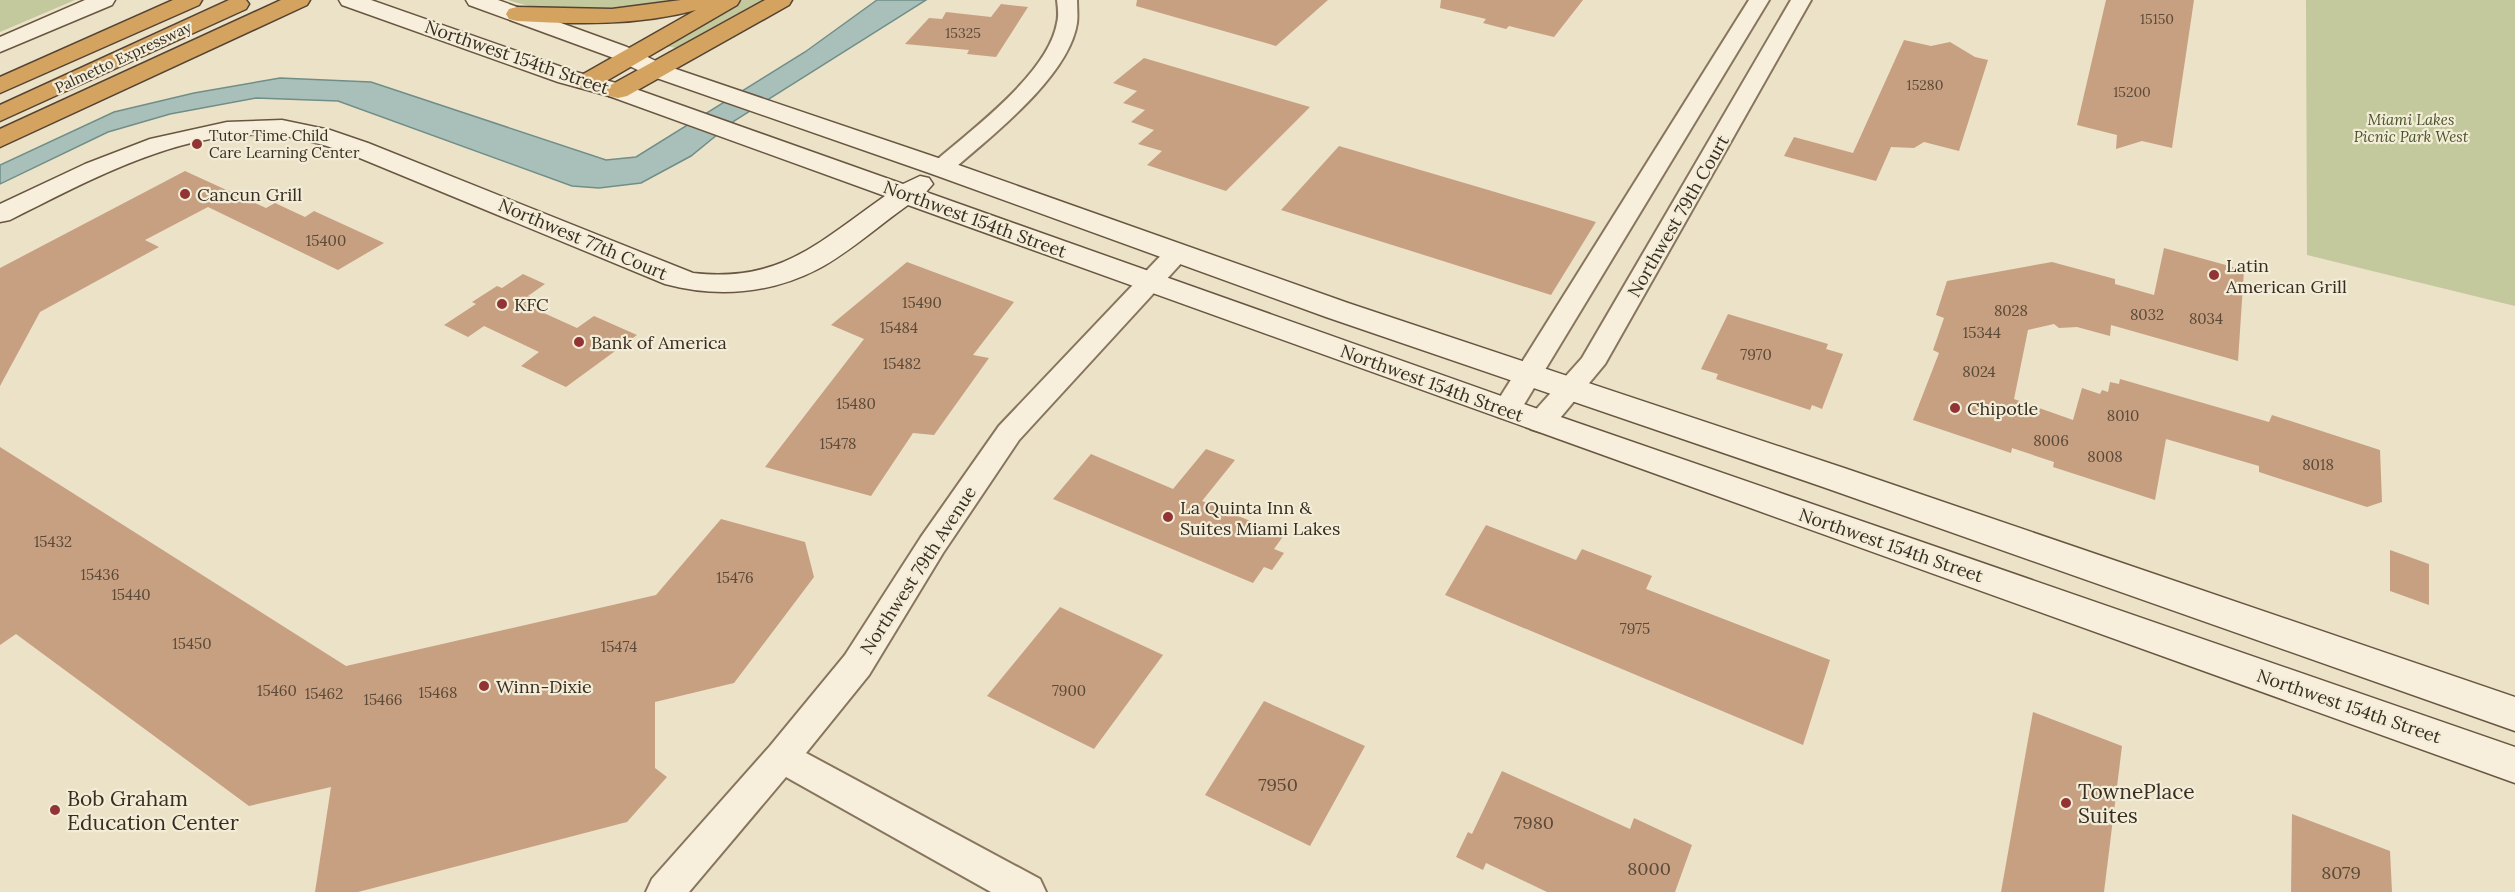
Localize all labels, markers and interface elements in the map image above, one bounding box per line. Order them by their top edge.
house number: 15150 [2140,10,2174,28]
street label: Northwest 154th Street [422,15,612,99]
street label: Palmetto Expressway [52,17,194,97]
house number: 15325 [945,24,981,42]
house number: 15280 [1907,76,1943,94]
house number: 15200 [2113,83,2151,101]
park label: Miami Lakes Picnic Park West [2354,110,2469,146]
place label: Tutor Time Child Care Learning Center [209,126,360,162]
street label: Northwest 79th Court [1622,131,1734,301]
marker: Tutor Time Child Care Learning Center [190,137,204,151]
street label: Northwest 154th Street [880,175,1070,263]
place label: Cancun Grill [197,183,302,206]
marker: Cancun Grill [178,187,192,201]
street label: Northwest 77th Court [495,193,671,285]
house number: 15400 [306,231,346,250]
place label: Latin American Grill [2225,254,2347,298]
marker: Latin American Grill [2207,268,2221,282]
place label: KFC [514,293,549,316]
house number: 15490 [902,293,942,312]
marker: KFC [495,297,509,311]
house number: 8028 [1994,301,2028,320]
house number: 8032 [2130,305,2164,324]
house number: 8034 [2189,309,2223,328]
house number: 15484 [880,318,918,337]
house number: 15344 [1963,323,2001,342]
place label: Bank of America [591,331,727,354]
marker: Bank of America [572,335,586,349]
street label: Northwest 154th Street [1337,339,1527,427]
house number: 7970 [1740,345,1772,364]
house number: 15482 [883,354,921,373]
house number: 8024 [1962,362,1996,381]
house number: 15480 [836,394,876,413]
place label: Chipotle [1967,397,2039,420]
marker: Chipotle [1948,401,1962,415]
house number: 8010 [2107,406,2139,425]
house number: 8006 [2033,431,2069,450]
house number: 15478 [819,434,857,453]
house number: 8008 [2087,447,2123,466]
house number: 8018 [2302,455,2334,474]
street label: Northwest 79th Avenue [855,481,981,658]
place label: La Quinta Inn & Suites Miami Lakes [1180,496,1340,540]
street label: Northwest 154th Street [1796,503,1986,587]
marker: La Quinta Inn & Suites Miami Lakes [1161,510,1175,524]
house number: 15432 [34,532,72,551]
house number: 15436 [81,565,119,584]
house number: 15476 [716,568,754,587]
house number: 15440 [111,585,151,604]
house number: 7975 [1620,619,1650,638]
house number: 15450 [172,634,212,653]
house number: 15474 [601,637,637,656]
street label: Northwest 154th Street [2254,664,2444,748]
place label: Winn-Dixie [496,675,592,698]
marker: Winn-Dixie [477,679,491,693]
house number: 15460 [257,681,297,700]
house number: 7900 [1052,681,1086,700]
house number: 15468 [419,683,457,702]
house number: 15462 [305,684,343,703]
house number: 15466 [363,690,403,709]
house number: 7950 [1258,773,1298,796]
place label: TownePlace Suites [2078,778,2195,829]
place label: Bob Graham Education Center [67,785,239,836]
marker: TownePlace Suites [2059,796,2073,810]
marker: Bob Graham Education Center [48,803,62,817]
house number: 7980 [1514,811,1554,834]
house number: 8000 [1627,857,1671,880]
house number: 8079 [2321,861,2361,884]

